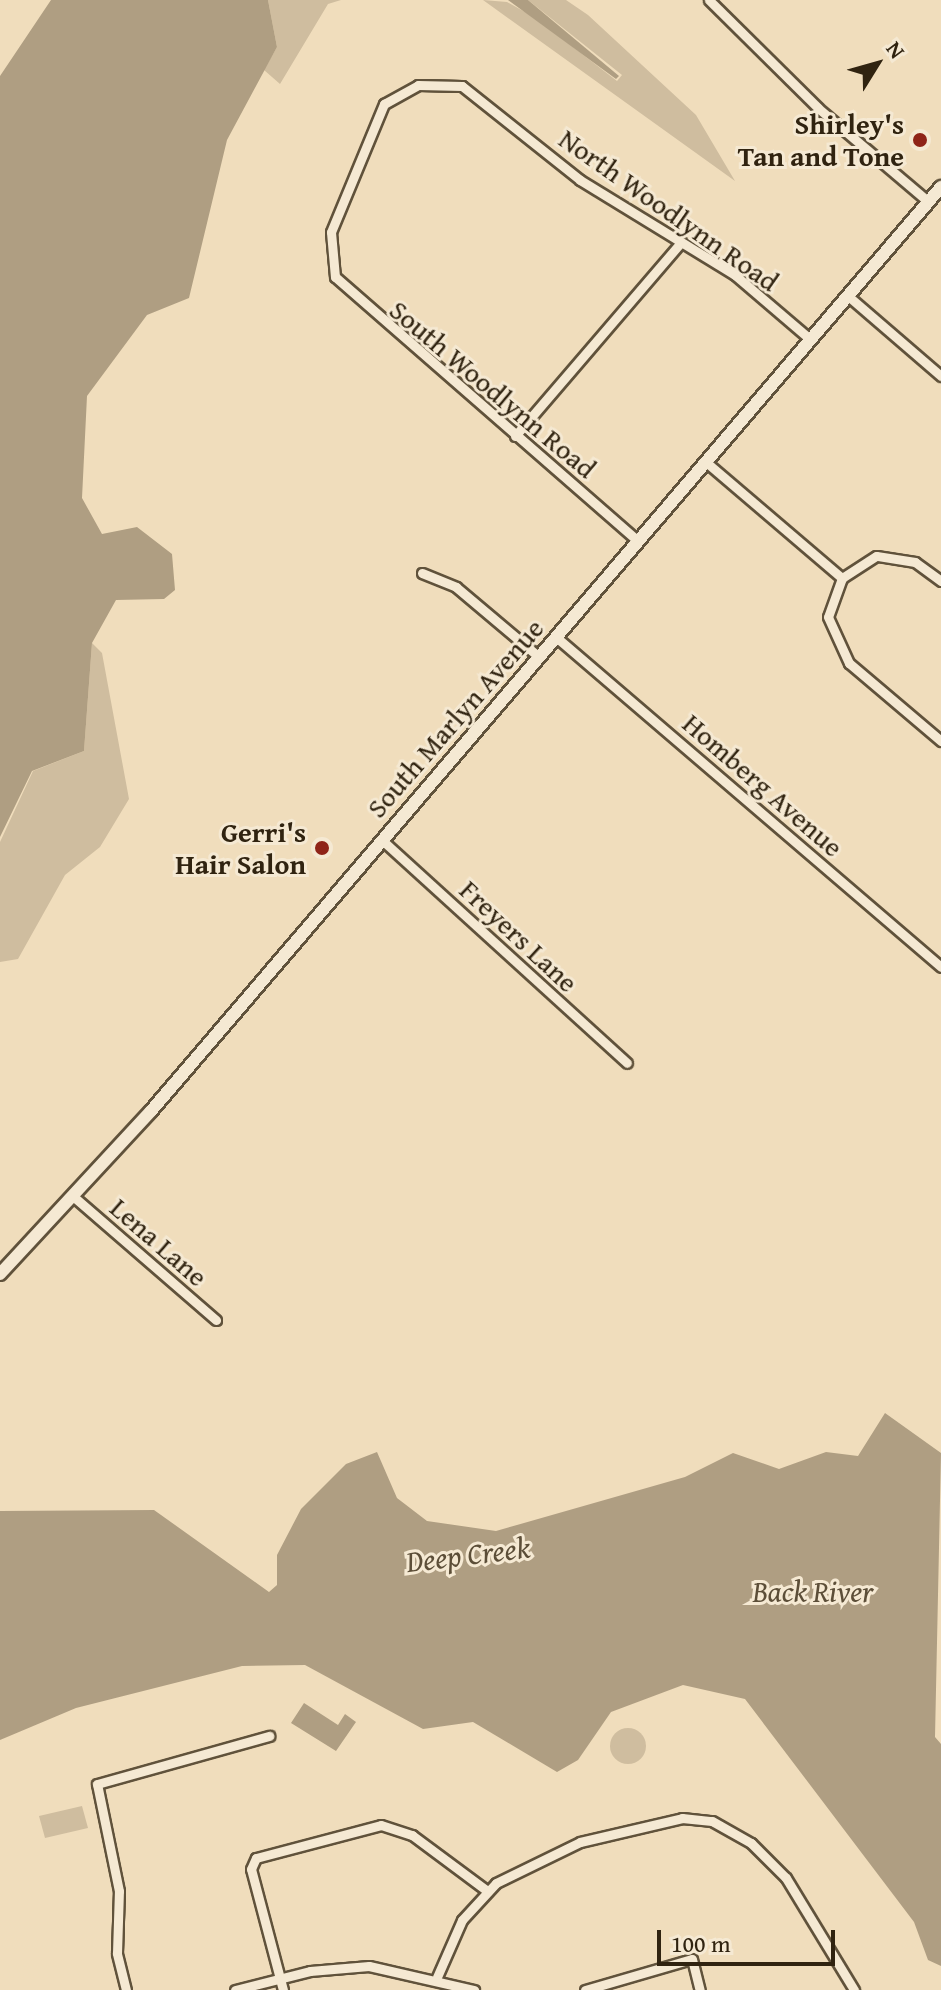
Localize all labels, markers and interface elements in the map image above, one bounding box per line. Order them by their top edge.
north arrow [837,24,917,104]
text: N [879,34,913,65]
place label: Shirley's Tan and Tone [738,107,904,173]
street label: North Woodlynn Road [553,122,785,298]
marker: Shirley's Tan and Tone [911,131,929,149]
street label: South Woodlynn Road [383,293,603,485]
street label: South Marlyn Avenue [360,612,550,824]
street label: Homberg Avenue [676,706,850,864]
place label: Gerri's Hair Salon [175,815,306,881]
marker: Gerri's Hair Salon [313,839,331,857]
street label: Freyers Lane [453,873,585,999]
street label: Lena Lane [104,1191,214,1293]
water label: Deep Creek [404,1529,532,1579]
water label: Back River [753,1573,873,1609]
scale bar [661,1914,839,1964]
text: 100 m [671,1926,731,1961]

